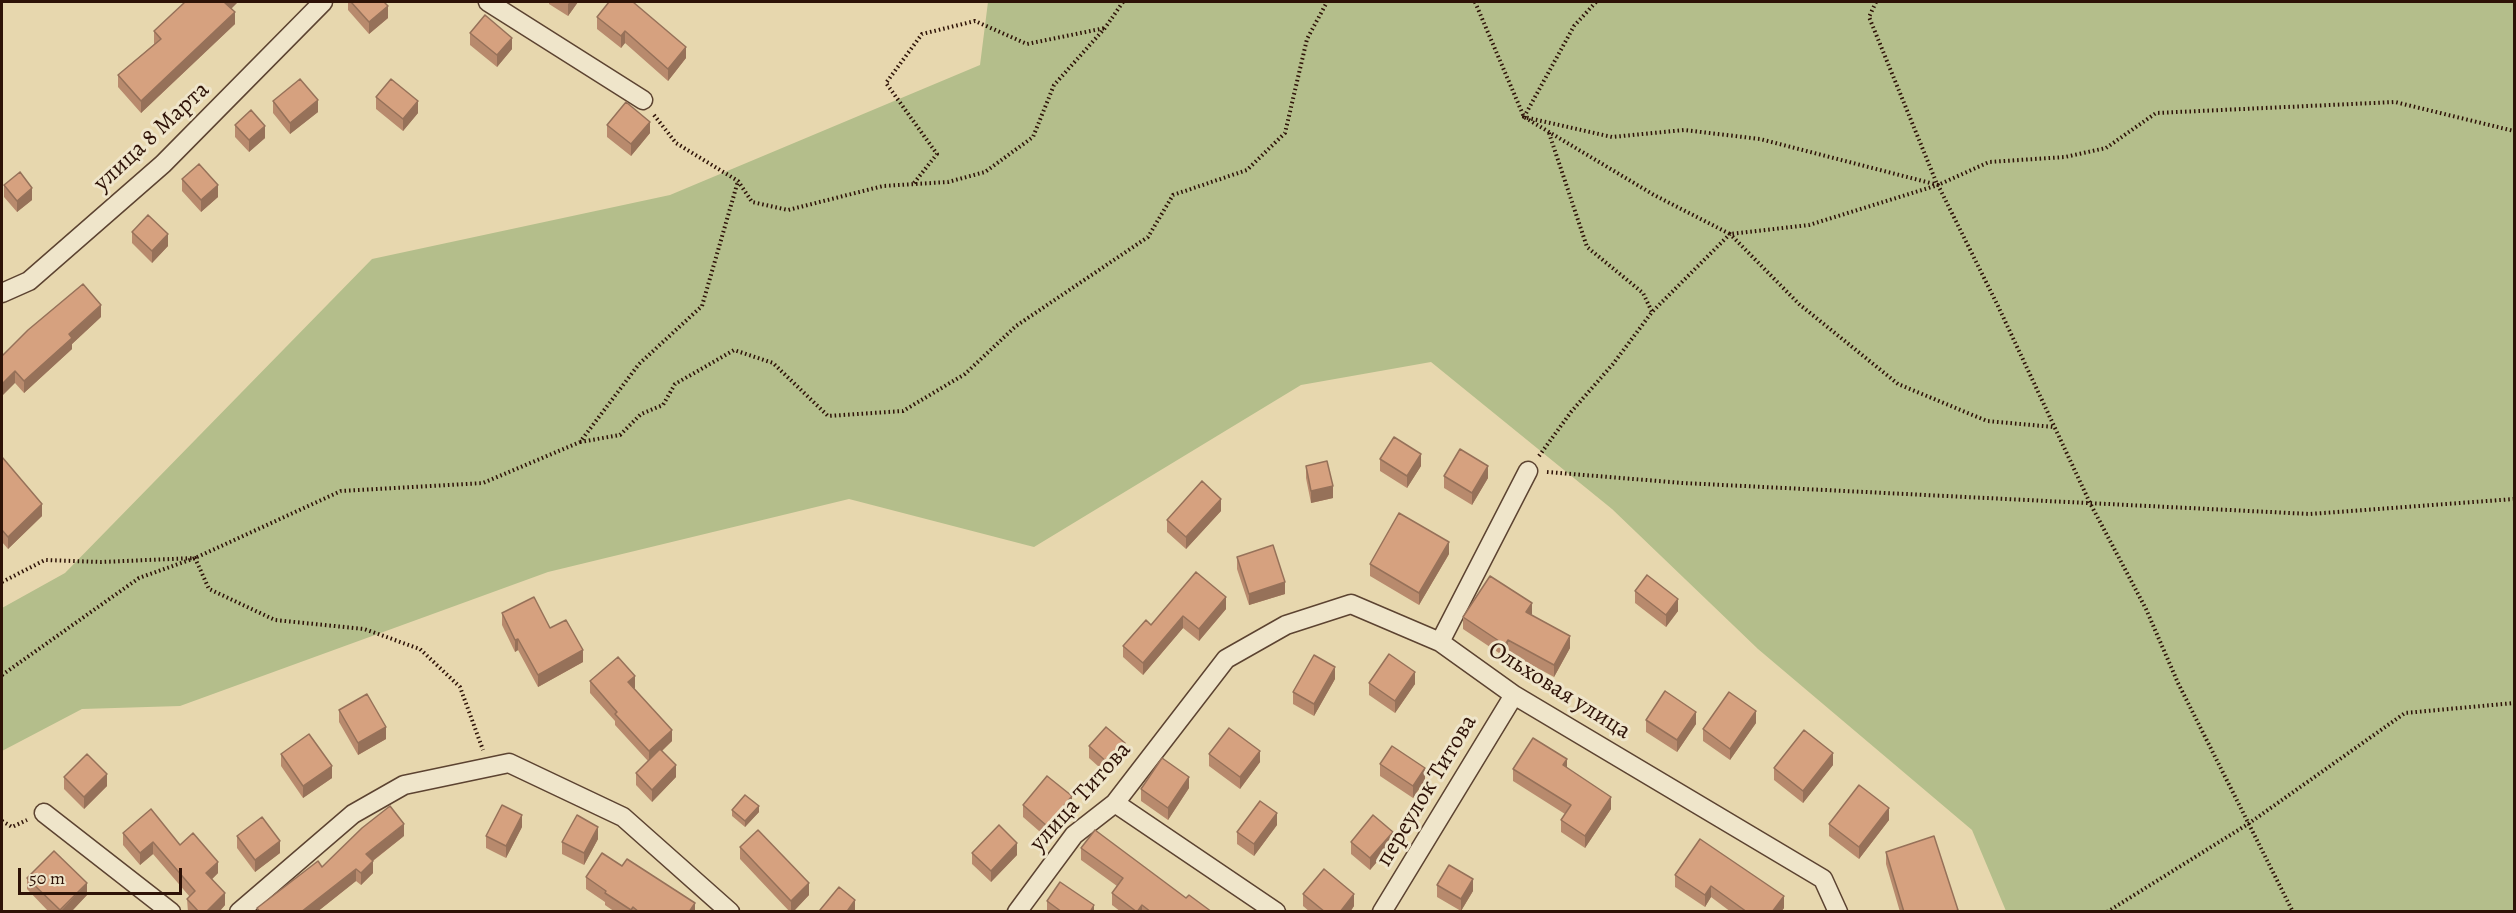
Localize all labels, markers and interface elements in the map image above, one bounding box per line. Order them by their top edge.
street label: улица 8 Марта [88,76,216,198]
street label: Ольховая улица [1482,636,1636,746]
street label: переулок Титова [1370,710,1484,872]
street label: улица Титова [1024,736,1138,858]
scale bar [21,856,184,894]
text: 50 m [29,866,65,890]

